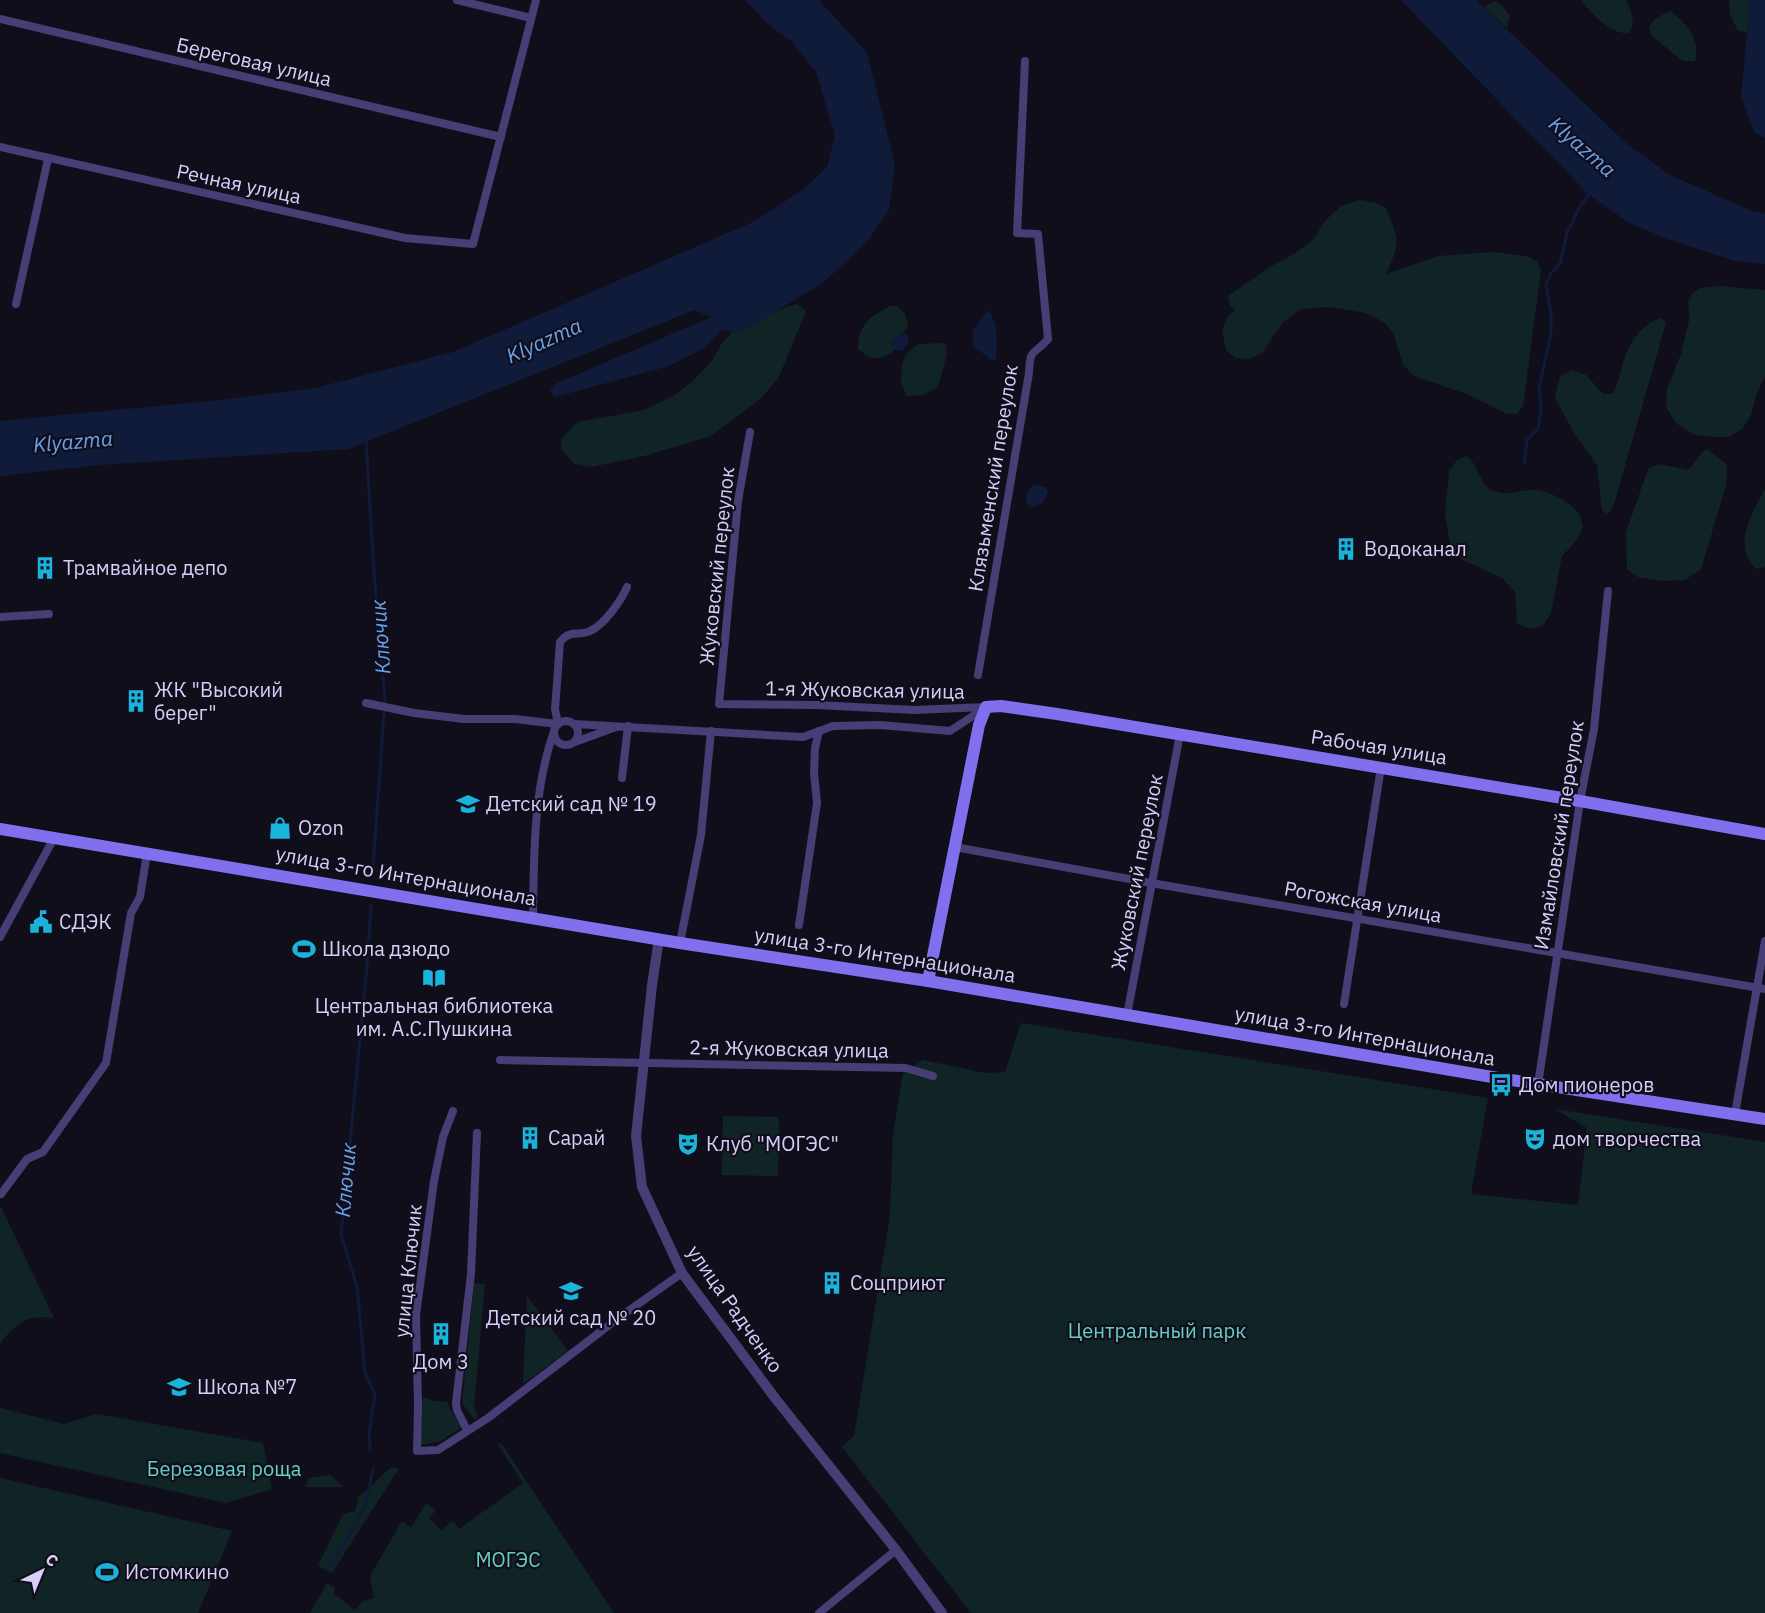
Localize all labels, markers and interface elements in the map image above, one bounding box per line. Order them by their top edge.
street label: Береговая улица [174,31,335,93]
water label: Klyazma [1543,109,1622,183]
street label: Речная улица [174,157,304,210]
water label: Klyazma [501,311,586,369]
street label: Клязьменский переулок [961,362,1024,594]
water label: Klyazma [32,424,114,458]
street label: Жуковский переулок [693,465,740,667]
place label: Водоканал [1364,535,1467,562]
building icon: Водоканал [1333,536,1359,562]
place label: Трамвайное депо [63,554,227,581]
building icon: Трамвайное депо [32,555,58,581]
water label: Ключик [363,598,397,675]
street label: 1-я Жуковская улица [765,674,965,705]
place label: ЖК "Высокий берег" [154,676,283,726]
building icon: ЖК "Высокий берег" [123,688,149,714]
street label: Измайловский переулок [1527,718,1590,951]
street label: Рабочая улица [1309,722,1449,771]
street label: Жуковский переулок [1104,771,1169,972]
place label: Детский сад № 19 [486,790,657,817]
school or university icon: Детский сад № 19 [455,791,481,817]
place label: Ozon [298,814,344,841]
shop icon: Ozon [267,815,293,841]
street label: улица 3-го Интернационала [274,839,539,912]
street label: Рогожская улица [1282,874,1444,929]
place label: СДЭК [59,908,112,935]
public building icon: СДЭК [28,909,54,935]
street label: улица 3-го Интернационала [753,921,1018,989]
place label: Школа дзюдо [322,935,450,962]
sports icon: Школа дзюдо [291,936,317,962]
library icon: Центральная библиотека им. А.С.Пушкина [421,965,447,991]
place label: Центральная библиотека им. А.С.Пушкина [315,992,554,1042]
street label: улица 3-го Интернационала [1233,999,1498,1072]
street label: 2-я Жуковская улица [689,1033,889,1064]
place label: Дом пионеров [1519,1071,1654,1098]
bus stop icon: Дом пионеров [1488,1072,1514,1098]
place label: Сарай [548,1124,605,1151]
building icon: Сарай [517,1125,543,1151]
place label: дом творчества [1553,1125,1702,1152]
theatre icon: дом творчества [1522,1126,1548,1152]
place label: Клуб "МОГЭС" [706,1130,839,1157]
theatre icon: Клуб "МОГЭС" [675,1131,701,1157]
water label: Ключик [328,1141,362,1218]
street label: улица Ключик [387,1203,428,1339]
street label: улица Радченко [681,1240,790,1378]
place label: Соцприют [850,1269,946,1296]
building icon: Соцприют [819,1270,845,1296]
school or university icon: Детский сад № 20 [558,1278,584,1304]
place label: Детский сад № 20 [486,1304,656,1331]
park label: Центральный парк [1068,1317,1246,1344]
building icon: Дом 3 [428,1321,454,1347]
place label: Дом 3 [413,1348,469,1375]
place label: Школа №7 [197,1373,297,1400]
school or university icon: Школа №7 [166,1374,192,1400]
park label: Березовая роща [147,1455,302,1482]
north arrow [12,1541,72,1601]
park label: МОГЭС [475,1546,541,1573]
text: С [42,1549,63,1571]
place label: Истомкино [125,1558,229,1585]
sports icon: Истомкино [94,1559,120,1585]

